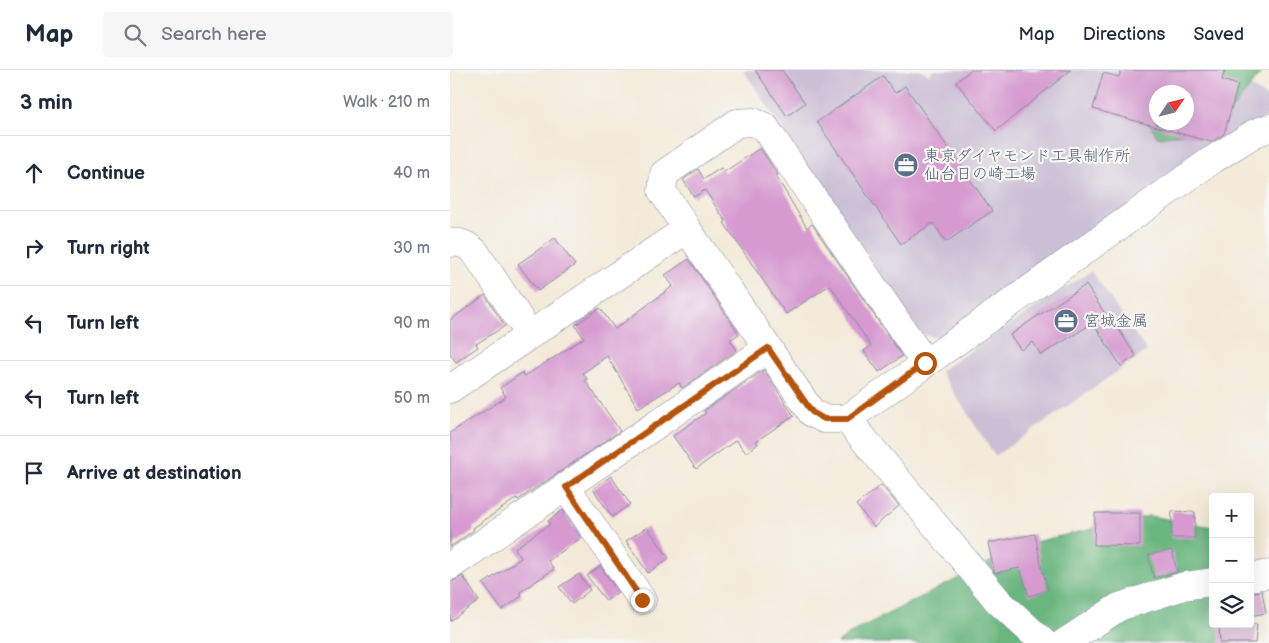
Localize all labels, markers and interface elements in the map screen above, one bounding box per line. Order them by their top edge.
search box [103,12,453,57]
text: Map [25,20,73,49]
icon: search [121,21,149,49]
text: Search here [161,23,267,46]
text: Map [1019,24,1055,45]
text: Directions [1083,24,1165,45]
text: Saved [1193,24,1244,45]
north arrow [1149,85,1194,130]
text: 3 min [20,90,73,115]
text: Walk · 210 m [343,93,430,112]
place label: 東京ダイヤモンド工具制作所 仙台日の崎工場 [924,147,1130,184]
office icon: 東京ダイヤモンド工具制作所 仙台日の崎工場 [893,152,919,178]
icon: ahead [20,159,48,187]
text: Continue [67,162,145,185]
text: 40 m [393,164,430,183]
icon: right [20,234,48,262]
text: Turn right [67,237,150,260]
text: 30 m [393,239,430,258]
office icon: 宮城金属 [1053,308,1079,334]
icon: left [20,309,48,337]
text: Turn left [67,312,139,335]
place label: 宮城金属 [1084,312,1148,331]
text: 90 m [394,314,430,333]
route start [914,352,937,375]
icon: left [20,384,48,412]
text: Turn left [67,387,139,410]
text: 50 m [394,389,430,408]
icon: arrive [20,459,48,487]
text: Arrive at destination [67,462,242,485]
map controls [1209,493,1254,628]
button: + [1209,493,1254,538]
button: − [1209,538,1254,583]
button: layers [1209,583,1254,628]
route end [631,589,654,612]

